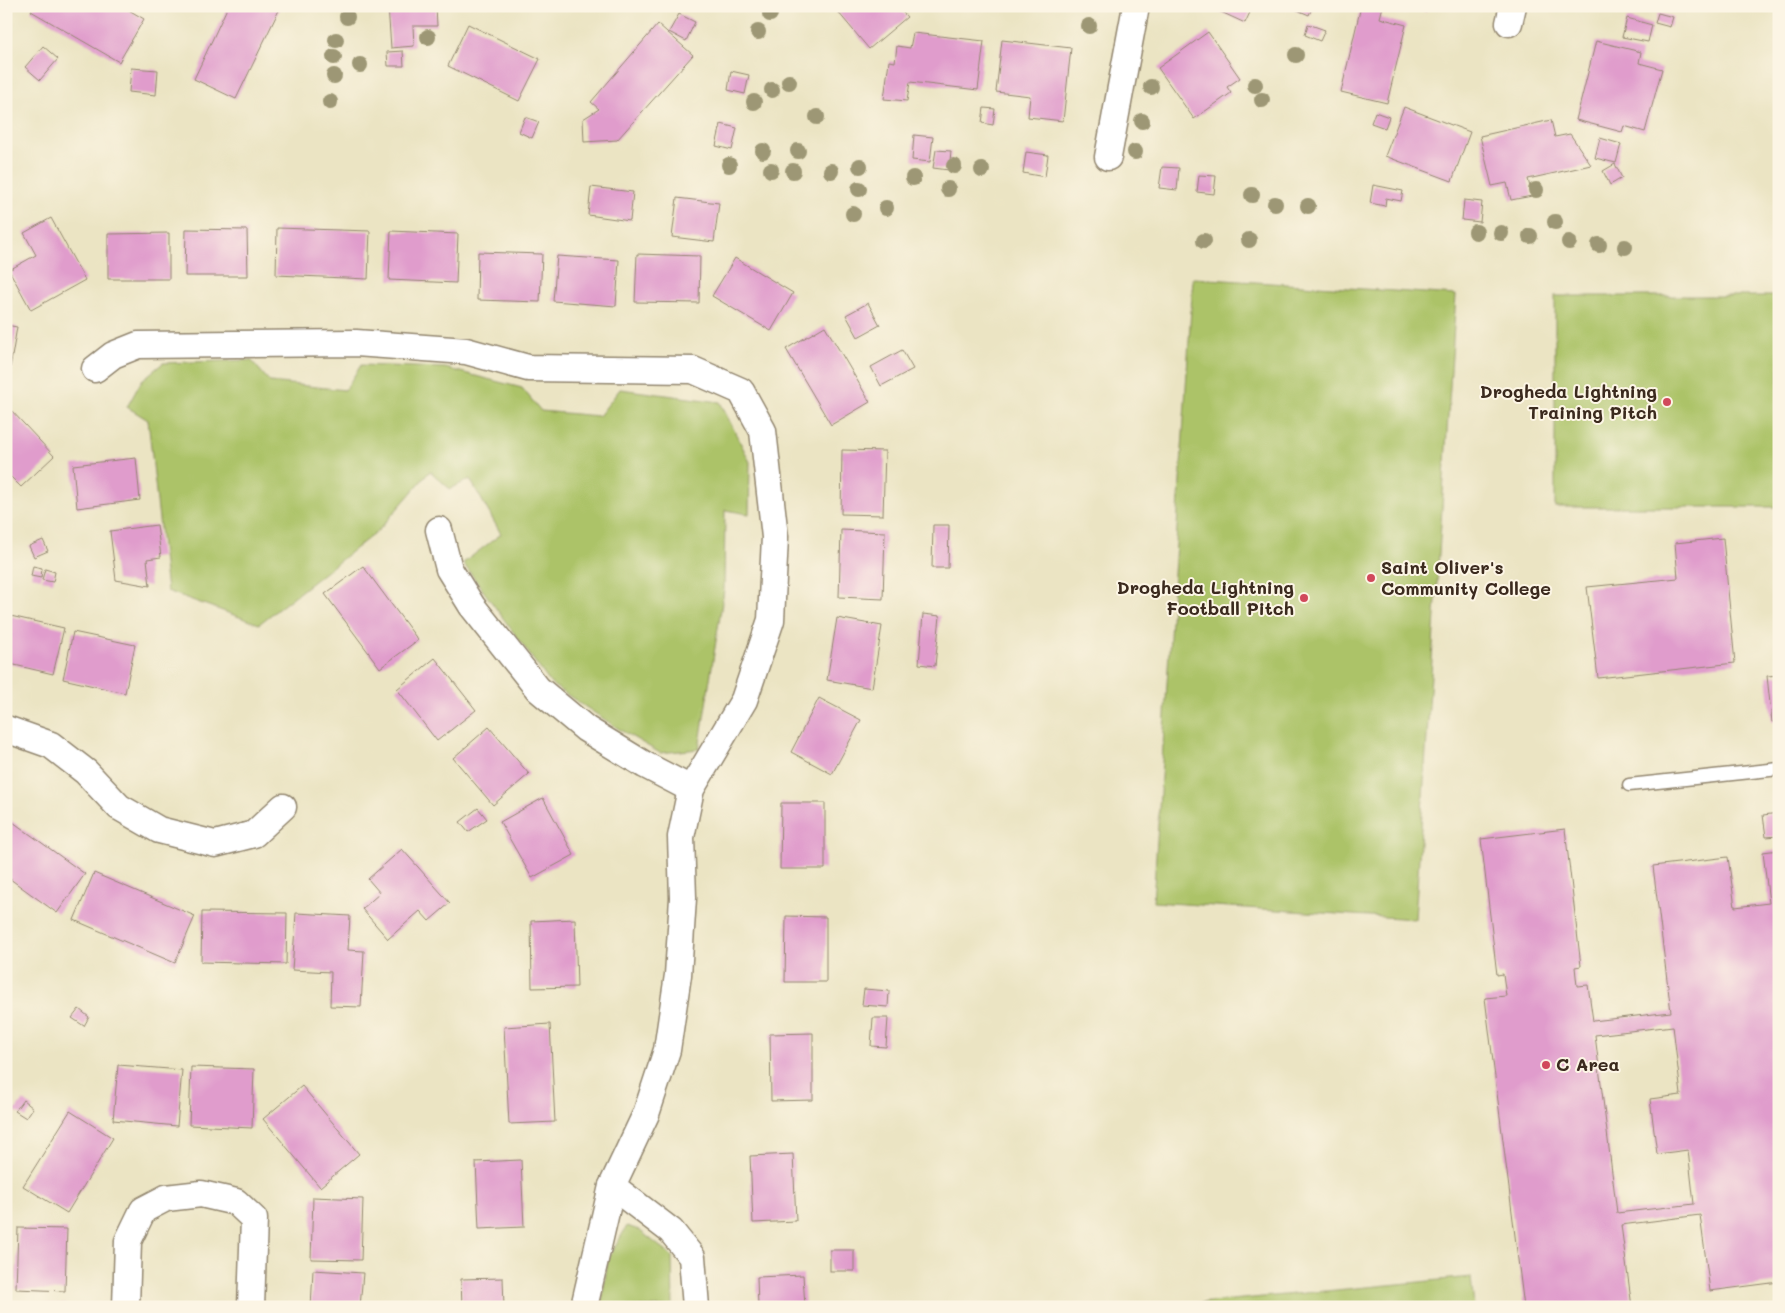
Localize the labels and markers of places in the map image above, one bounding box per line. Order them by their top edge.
place label: Drogheda Lightning Training Pitch [1480,379,1657,424]
marker: Drogheda Lightning Training Pitch [1661,396,1673,408]
place label: Saint Oliver's Community College [1381,555,1551,600]
marker: Saint Oliver's Community College [1365,572,1377,584]
place label: Drogheda Lightning Football Pitch [1117,575,1294,620]
marker: Drogheda Lightning Football Pitch [1298,592,1310,604]
place label: C Area [1556,1052,1620,1076]
marker: C Area [1540,1059,1552,1071]

